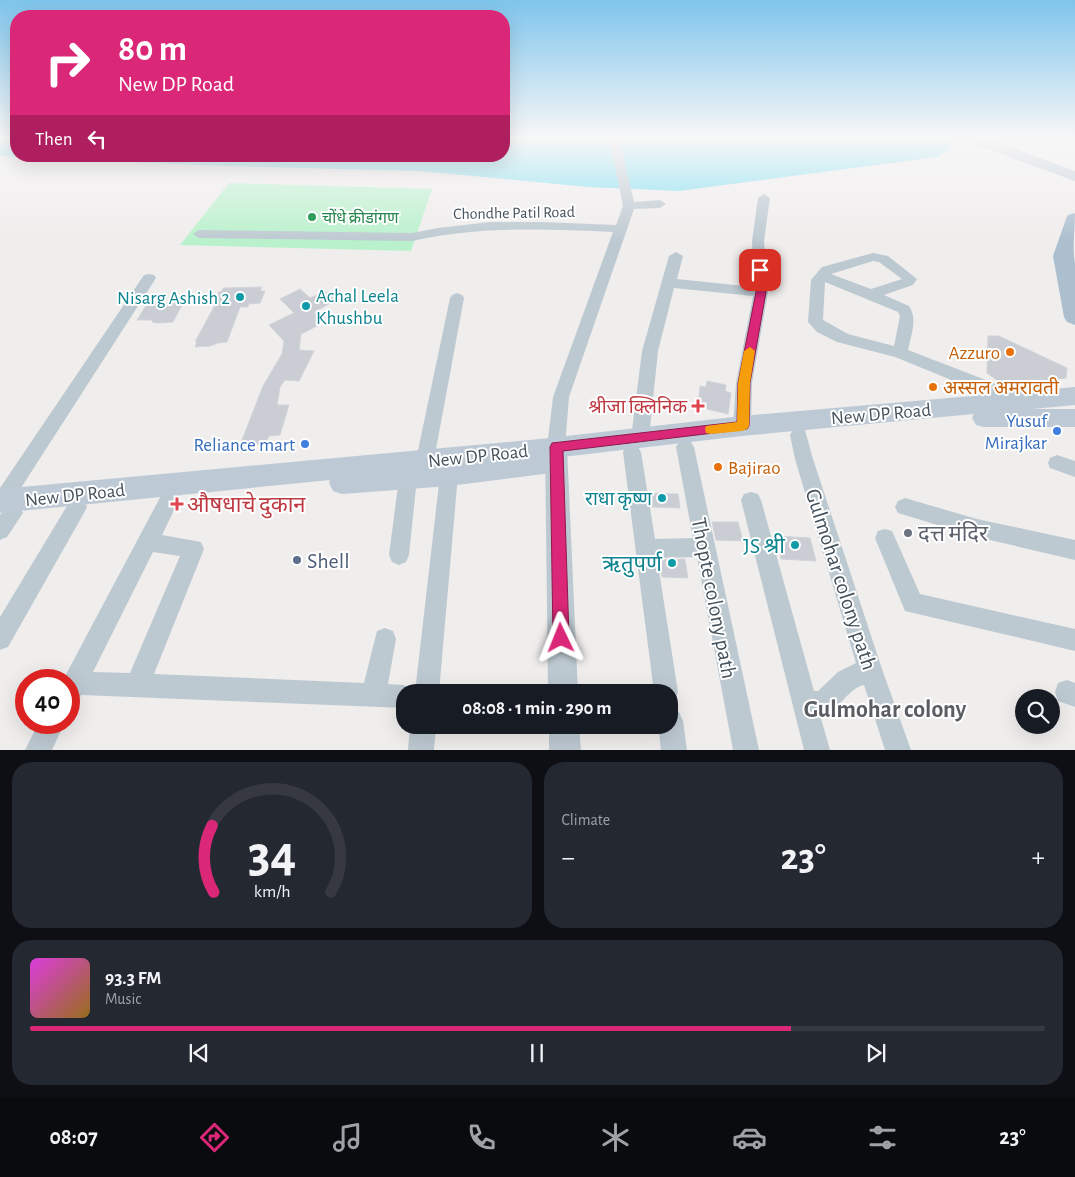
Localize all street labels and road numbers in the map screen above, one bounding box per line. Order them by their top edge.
street label: Chondhe Patil Road [453,204,575,222]
street label: New DP Road [830,401,932,428]
street label: New DP Road [427,442,529,471]
street label: New DP Road [24,481,126,510]
street label: Gulmohar colony path [801,486,881,673]
street label: Thopte colony path [688,516,740,681]

